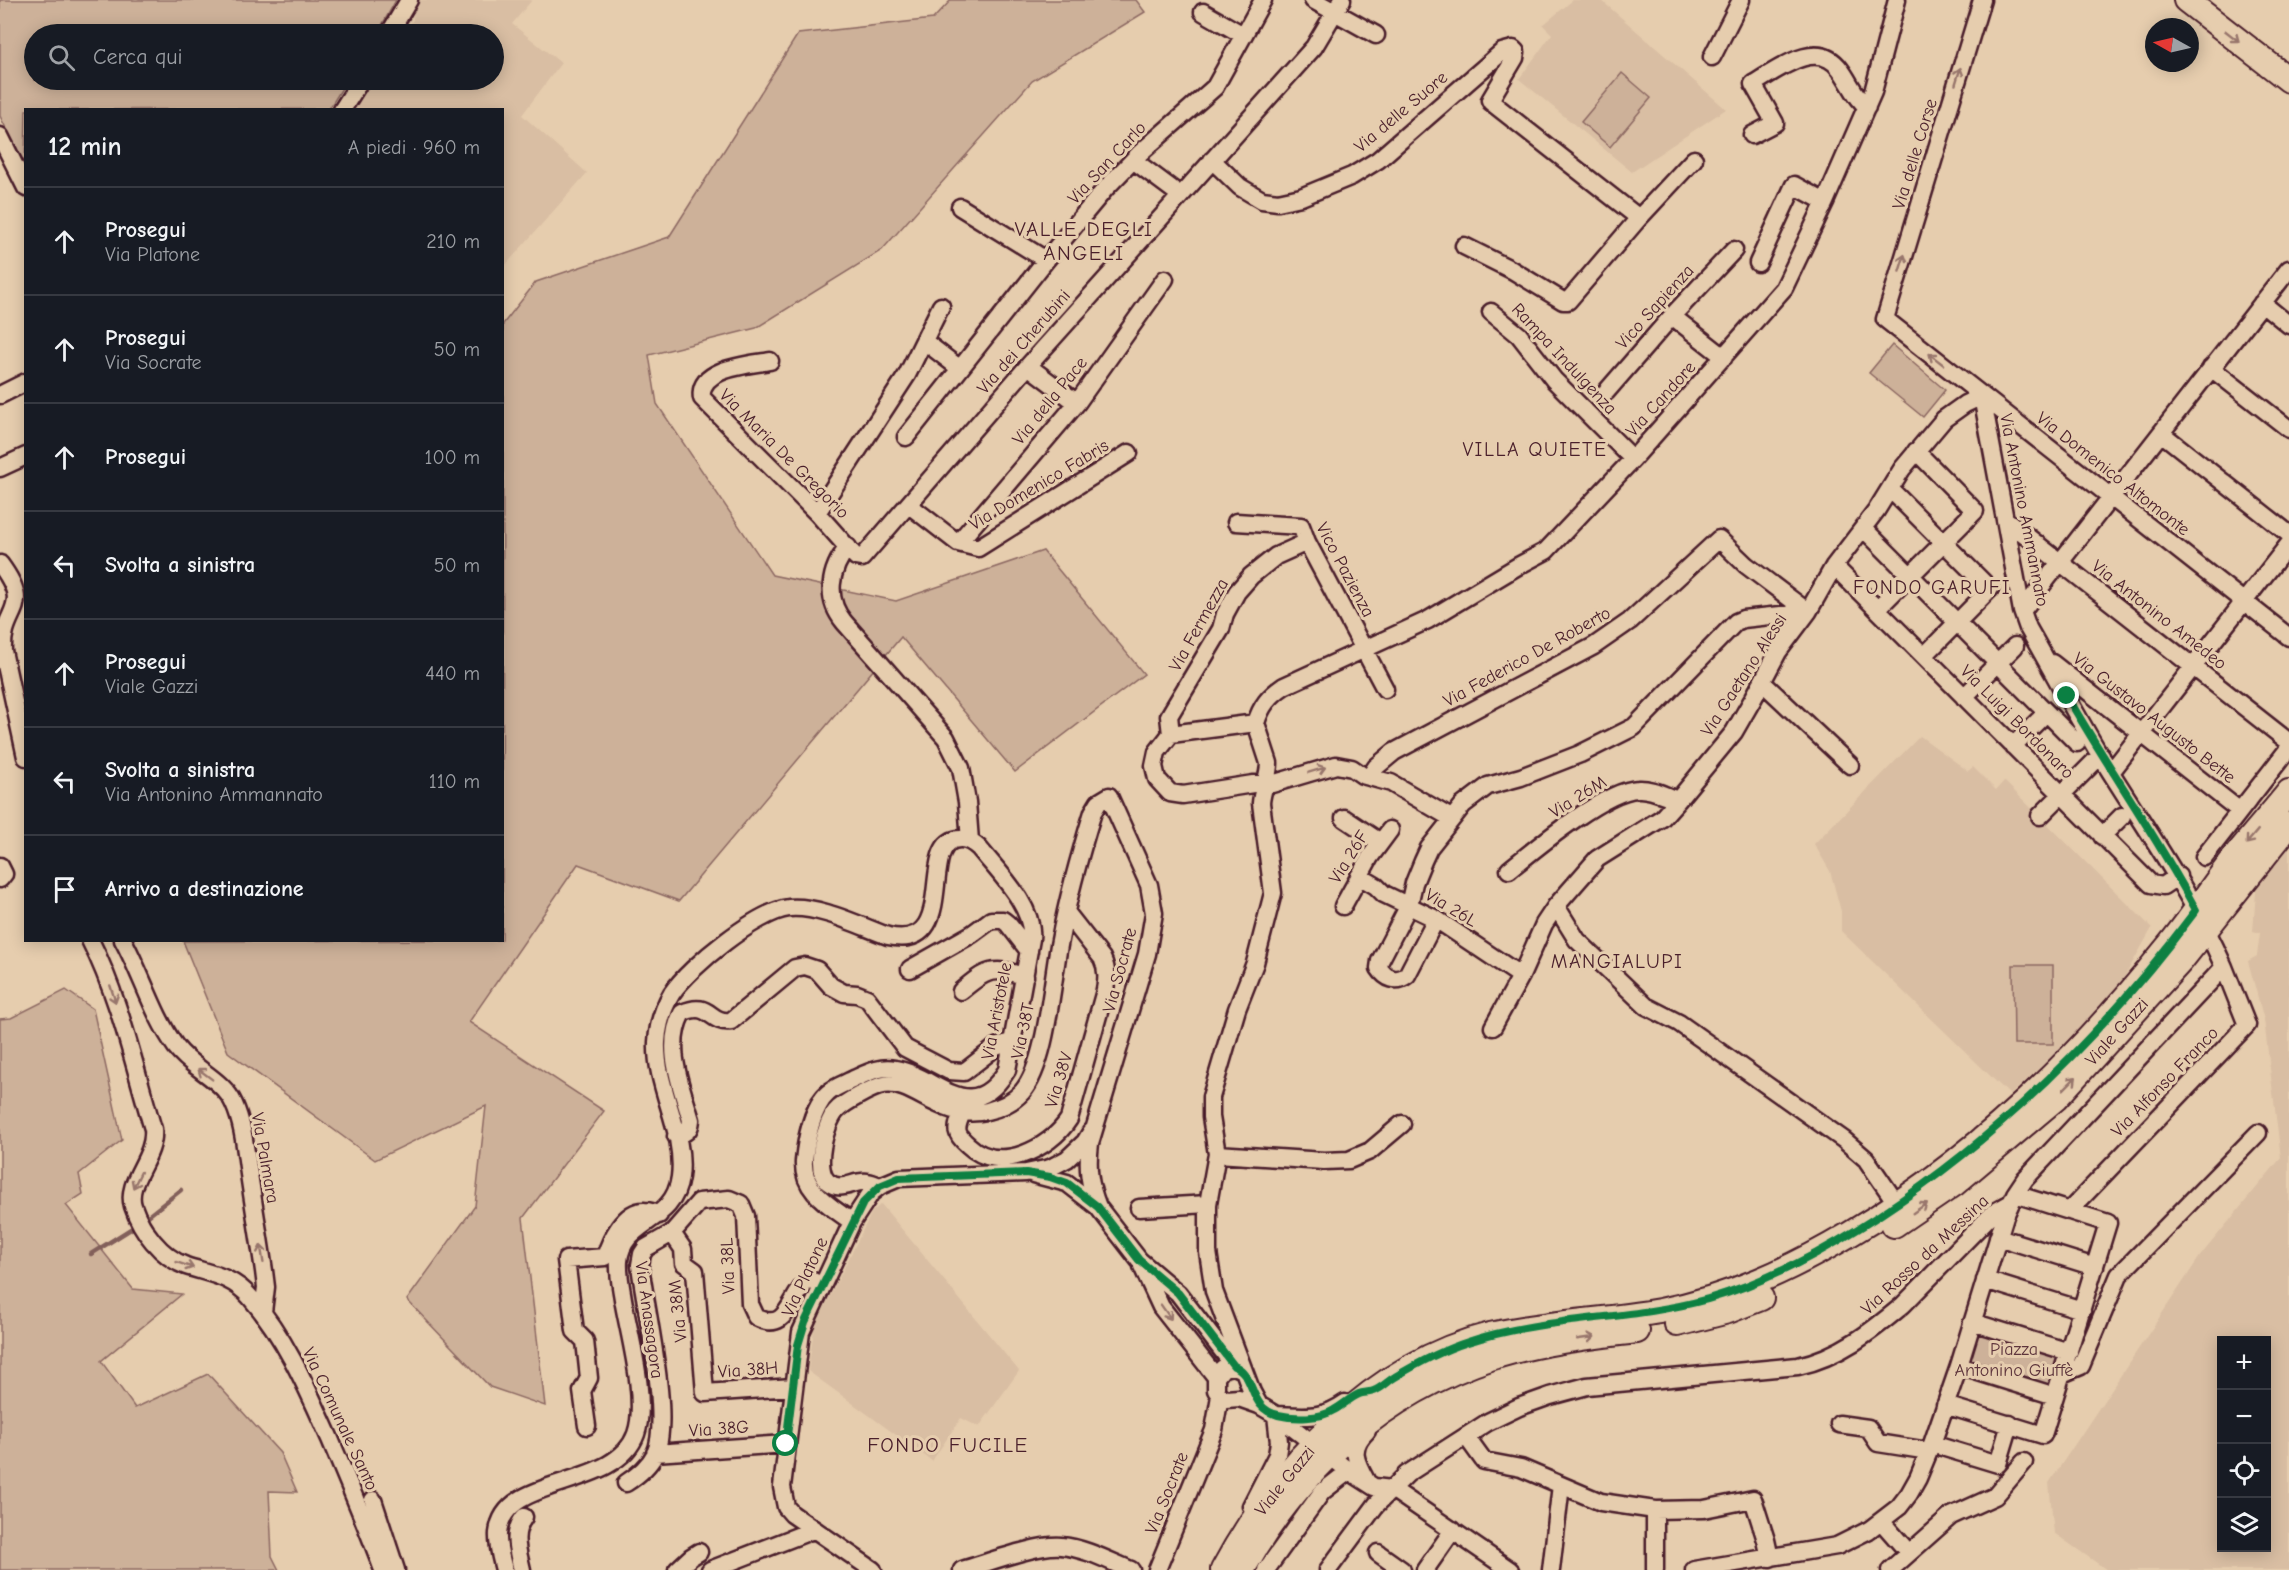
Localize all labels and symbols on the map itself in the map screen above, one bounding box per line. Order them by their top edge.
north arrow [2145,18,2199,72]
one-way arrow [2224,30,2240,42]
street label: Via delle Suore [1350,67,1452,157]
one-way arrow [1953,67,1964,86]
street label: Via delle Corse [1888,96,1942,212]
street label: Via San Carlo [1063,117,1151,209]
district label: VALLE DEGLI ANGELI [1015,217,1153,265]
one-way arrow [1897,254,1908,273]
street label: Vico Sapienza [1612,260,1698,354]
street label: Via dei Cherubini [973,285,1075,399]
street label: Rampa Indulgenza [1507,299,1621,419]
street label: Via della Pace [1008,353,1092,449]
one-way arrow [1928,353,1944,366]
street label: Via Candore [1622,357,1700,441]
street label: Via Maria De Gregorio [715,385,853,523]
street label: Via Domenico Altomonte [2032,408,2194,540]
street label: Via Antonino Ammannato [1995,412,2053,608]
street label: Via Domenico Fabris [965,435,1113,535]
district label: VILLA QUIETE [1462,438,1608,461]
street label: Vico Pazienza [1311,519,1379,621]
street label: Via Antonino Amedeo [2087,556,2231,674]
street label: Via Fermezza [1165,575,1233,675]
district label: FONDO GARUFI [1853,576,2011,599]
street label: Via Federico De Roberto [1440,602,1614,712]
street label: Via Gaetano Alessi [1696,610,1792,740]
street label: Via Gustavo Augusto Bette [2069,648,2239,788]
street label: Via Luigi Bordonaro [1956,661,2078,783]
route end [2053,682,2079,708]
one-way arrow [1307,764,1326,775]
street label: Via 26M [1546,771,1610,823]
street label: Via 26F [1325,826,1374,887]
one-way arrow [2245,829,2258,845]
street label: Via 26L [1421,884,1481,932]
street label: Via Socrate [1099,925,1141,1015]
district label: MANGIALUPI [1551,950,1683,973]
street label: Via Aristotele [977,960,1017,1062]
one-way arrow [108,984,119,1003]
street label: Viale Gazzi [2081,994,2153,1070]
street label: Via 38T [1007,1000,1039,1061]
street label: Via Alfonso Franco [2107,1022,2223,1142]
street label: Via 38V [1041,1049,1077,1110]
one-way arrow [197,1068,213,1081]
one-way arrow [2062,1076,2077,1091]
street label: Via Palmara [247,1111,283,1205]
one-way arrow [131,1170,143,1188]
street label: Via Rosso da Messina [1857,1190,1993,1320]
one-way arrow [1911,1202,1928,1214]
street label: Via Platone [777,1234,833,1320]
street label: Via 38L [717,1237,739,1295]
one-way arrow [256,1245,267,1265]
one-way arrow [175,1260,194,1271]
street label: Via Anassagora [630,1260,668,1380]
street label: Via 38M [664,1279,692,1343]
one-way arrow [1160,1303,1172,1320]
one-way arrow [1576,1332,1596,1343]
park label: Piazza Antonino Giuffè [1955,1339,2073,1381]
street label: Via Comunale Santo [298,1344,382,1494]
street label: Via 38H [717,1357,779,1383]
street label: Via 38G [688,1416,750,1442]
route start [772,1430,798,1456]
district label: FONDO FUCILE [867,1433,1029,1457]
street label: Viale Gazzi [1250,1442,1320,1520]
street label: Via Socrate [1141,1449,1193,1537]

